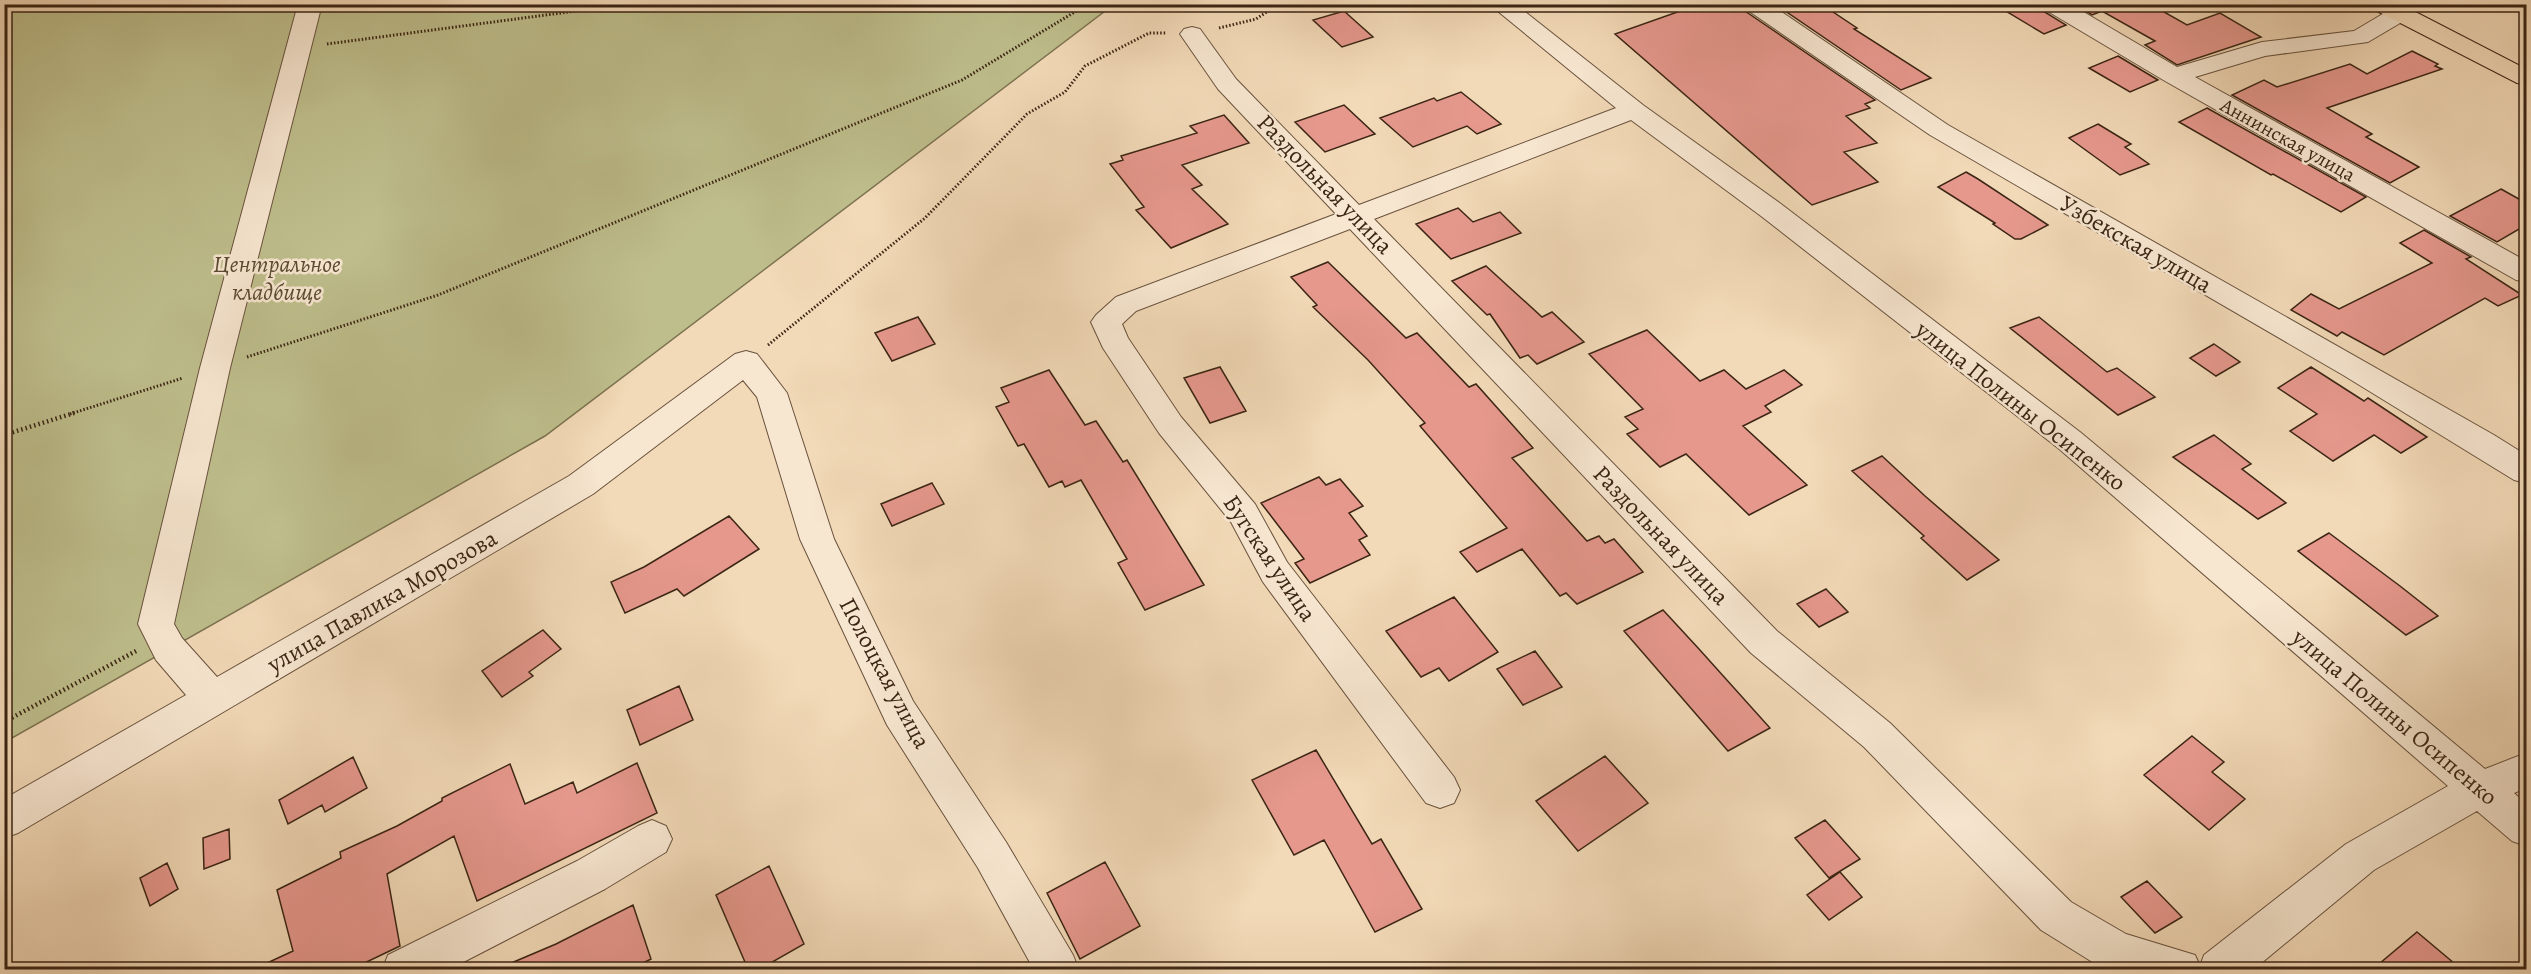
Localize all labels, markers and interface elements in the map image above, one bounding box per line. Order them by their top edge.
street label: Аннинская улица [2215,91,2361,189]
street label: Раздольная улица [1250,107,1400,261]
street label: Узбекская улица [2054,187,2218,301]
park label: Центральное кладбище [213,248,341,308]
street label: улица Полины Осипенко [1908,313,2133,498]
street label: Раздольная улица [1586,458,1736,612]
street label: Бугская улица [1216,488,1324,628]
street label: улица Павлика Морозова [260,522,503,680]
street label: Полоцкая улица [832,592,938,754]
street label: улица Полины Осипенко [2285,621,2505,813]

